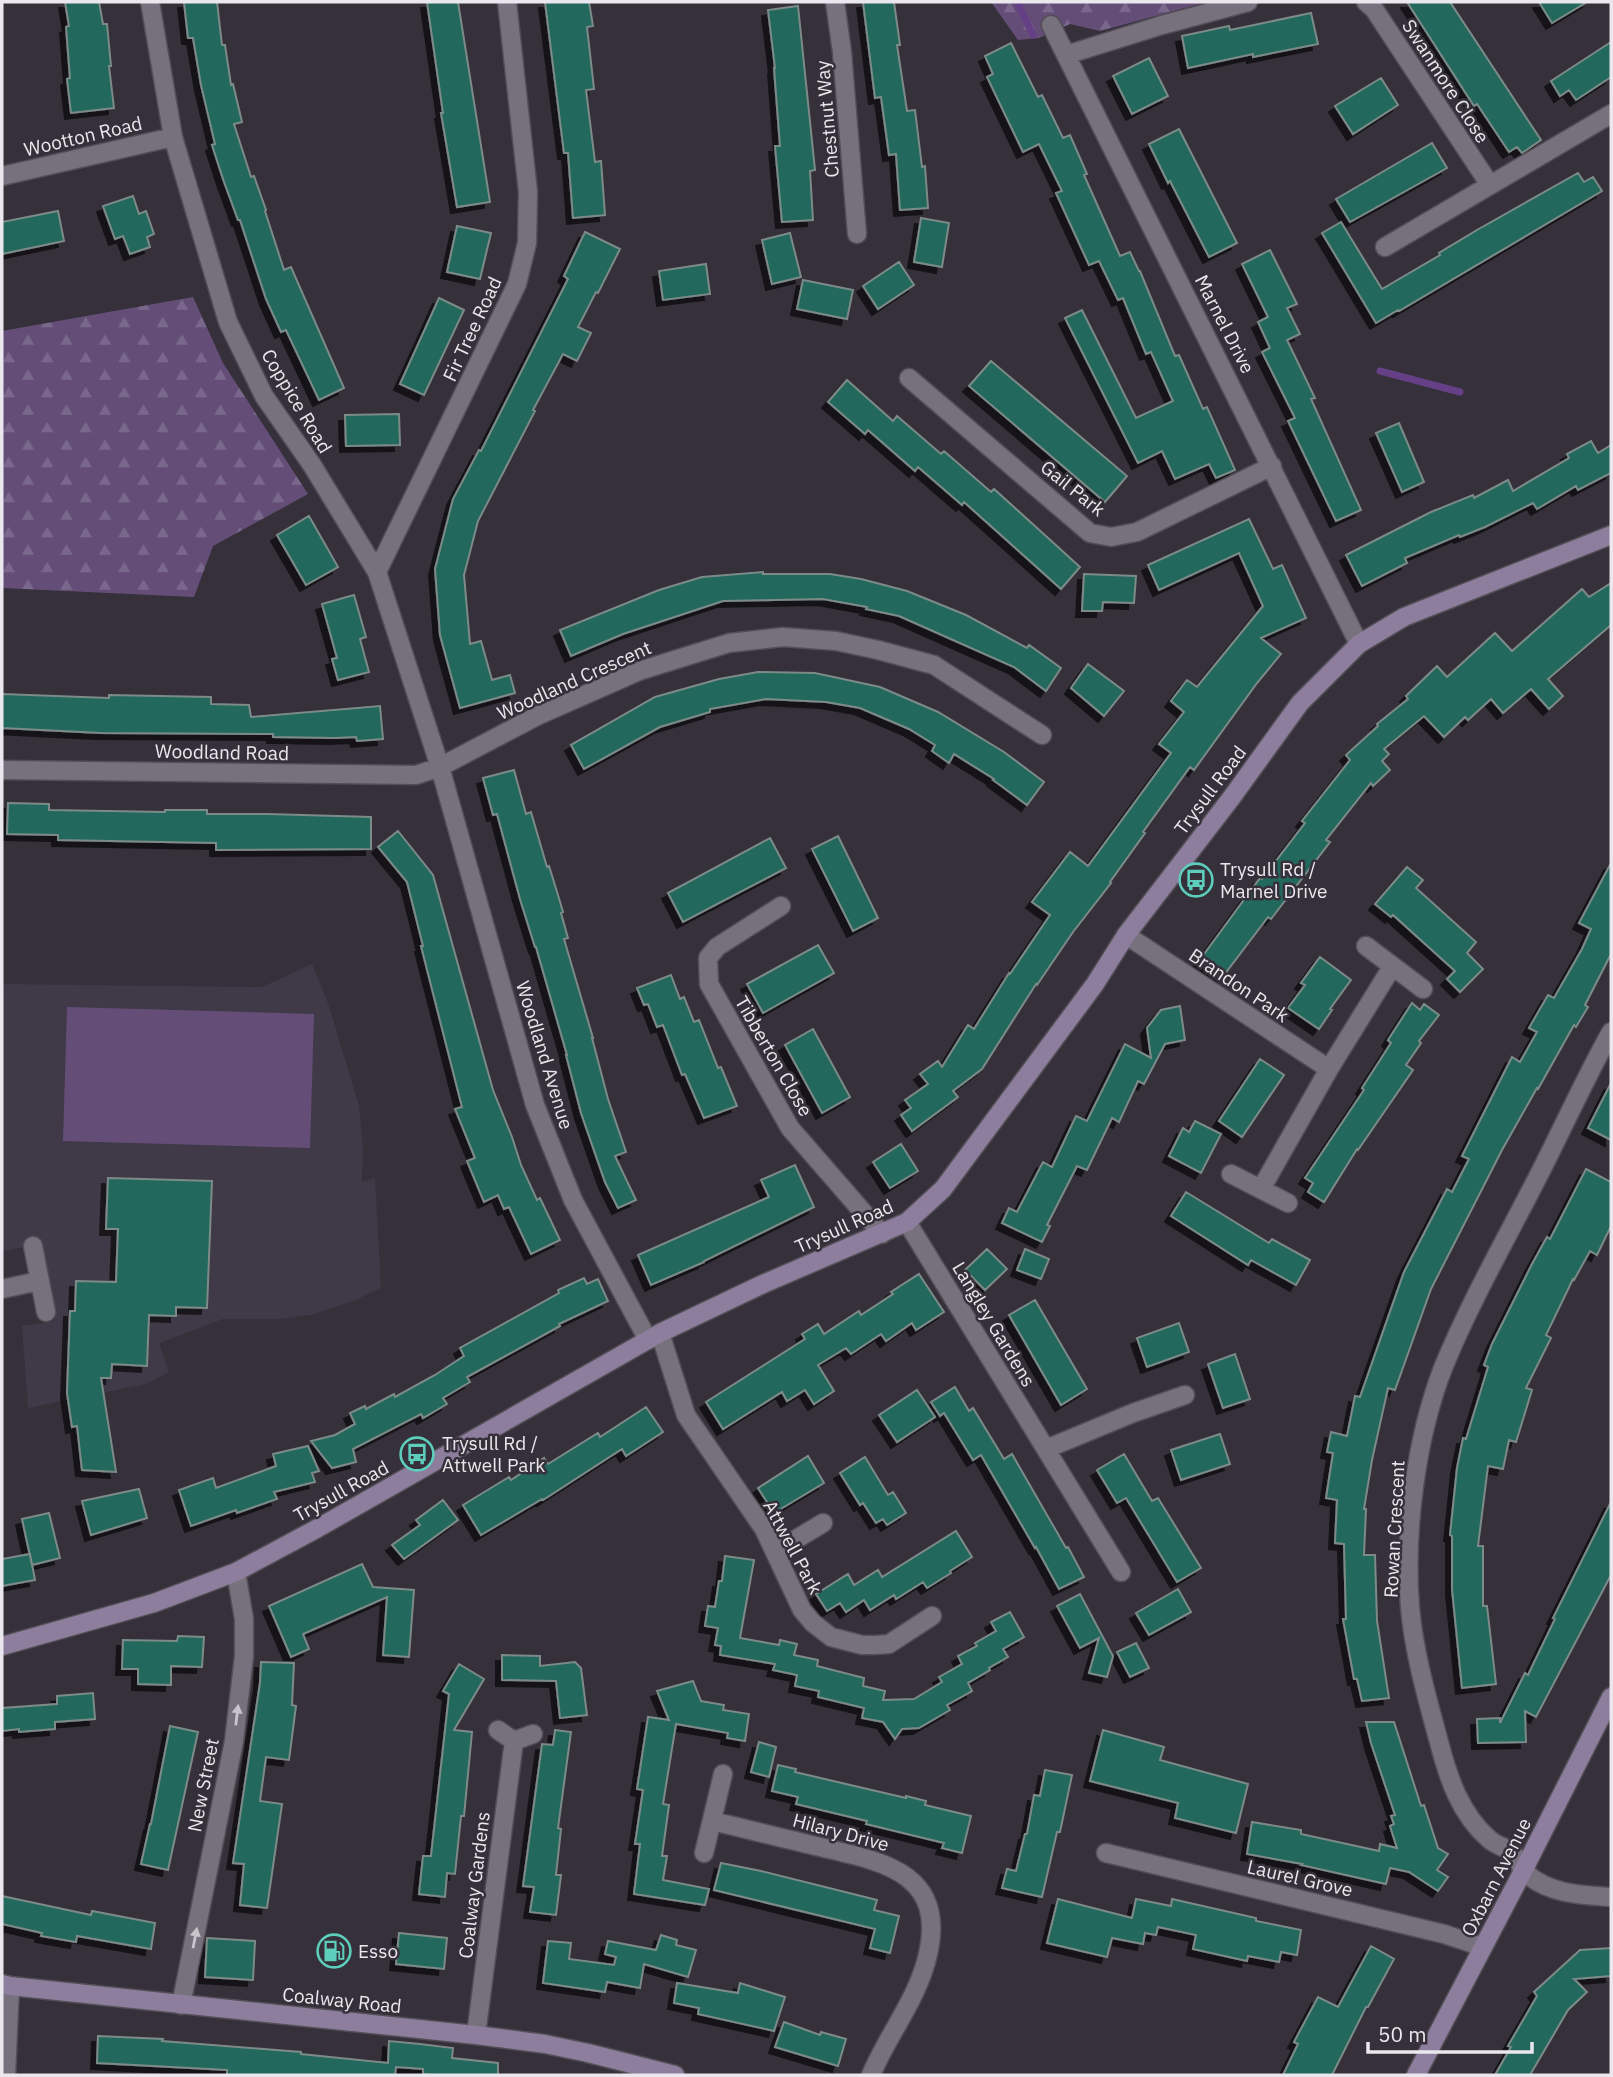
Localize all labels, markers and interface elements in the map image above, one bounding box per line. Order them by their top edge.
street label: Swanmore Close [1397,15,1495,147]
street label: Chestnut Way [810,59,844,179]
street label: Wootton Road [22,111,144,161]
street label: Marnel Drive [1190,271,1260,377]
street label: Fir Tree Road [437,273,507,385]
street label: Coppice Road [257,345,337,457]
street label: Gail Park [1036,455,1110,521]
street label: Woodland Crescent [493,635,655,725]
street label: Woodland Road [155,739,289,765]
street label: Trysull Road [1169,741,1251,839]
place label: Trysull Rd / Marnel Drive [1220,857,1328,903]
bus stop icon: Trysull Rd / Marnel Drive [1177,861,1215,899]
street label: Brandon Park [1184,943,1294,1027]
street label: Woodland Avenue [511,978,579,1132]
street label: Tibberton Close [730,992,818,1120]
street label: Trysull Road [791,1194,897,1258]
street label: Langley Gardens [947,1257,1041,1391]
place label: Trysull Rd / Attwell Park [442,1431,545,1477]
bus stop icon: Trysull Rd / Attwell Park [398,1435,436,1473]
street label: Trysull Road [289,1455,393,1527]
street label: Rowan Crescent [1378,1459,1410,1599]
street label: Attwell Park [758,1496,828,1598]
one-way arrow [232,1703,243,1725]
street label: New Street [182,1736,224,1834]
street label: Hilary Drive [790,1808,892,1856]
street label: Coalway Gardens [453,1810,495,1960]
street label: Oxbarn Avenue [1456,1814,1536,1940]
street label: Laurel Grove [1245,1854,1355,1902]
one-way arrow [189,1927,200,1949]
fuel station icon: Esso [315,1932,353,1970]
place label: Esso [358,1939,398,1963]
street label: Coalway Road [281,1982,403,2018]
scale bar [1368,2010,1532,2054]
text: 50 m [1378,2020,1427,2048]

